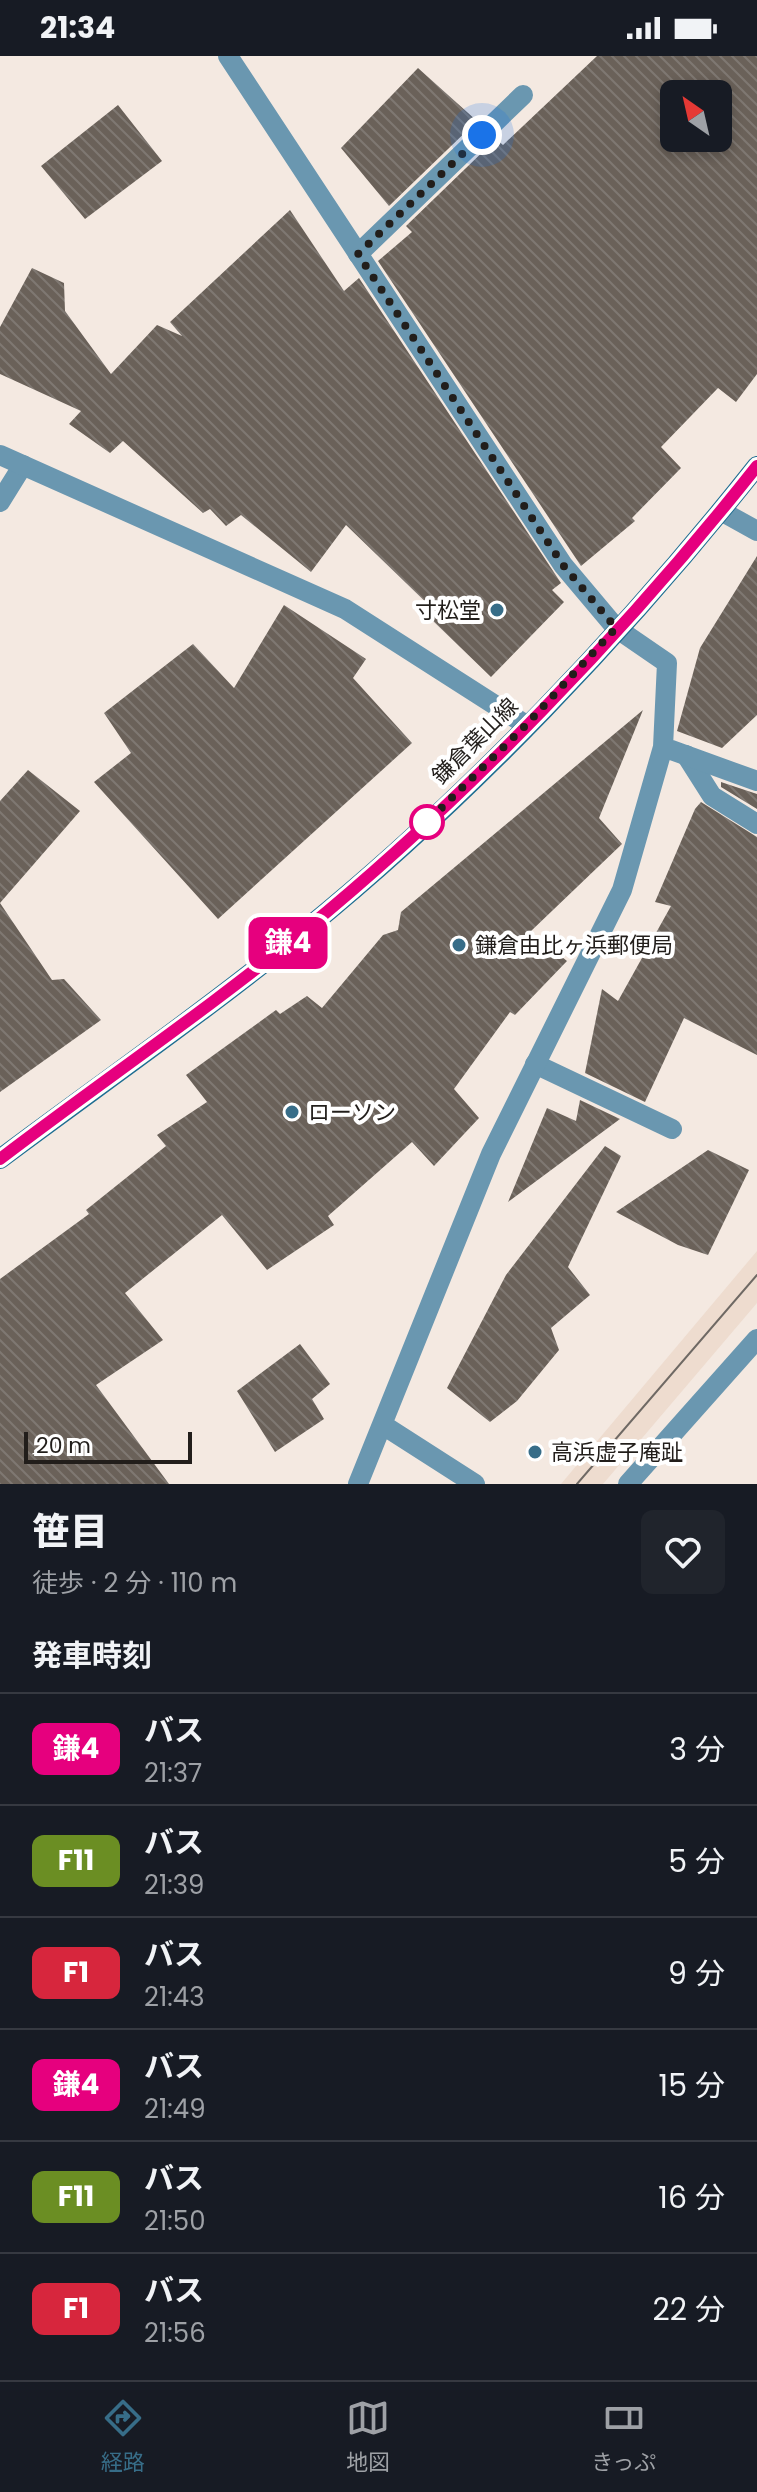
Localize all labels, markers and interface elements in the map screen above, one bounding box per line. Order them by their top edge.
text: 21:34 [40,6,115,49]
north arrow [660,80,732,152]
map controls [660,80,732,152]
your location [462,115,502,155]
place label: 寸松堂 [415,595,481,626]
marker: 寸松堂 [488,601,506,619]
street label: 鎌倉葉山線 [425,691,525,791]
unlabelled marker [410,805,444,839]
line badge: 鎌4 [252,917,324,969]
text: 鎌4 [265,923,311,962]
place label: 鎌倉由比ヶ浜郵便局 [475,930,673,961]
marker: 鎌倉由比ヶ浜郵便局 [450,936,468,954]
place label: ローソン [308,1097,396,1128]
marker: ローソン [283,1103,301,1121]
scale bar [24,1428,192,1464]
text: 20 m [36,1430,91,1461]
place label: 高浜虚子庵趾 [551,1437,683,1468]
marker: 高浜虚子庵趾 [526,1443,544,1461]
text: 笹目 [32,1505,108,1558]
button: heart [641,1510,725,1594]
text: 徒歩 · 2 分 · 110 m [32,1565,237,1601]
text: 発車時刻 [32,1634,152,1677]
text: バス [144,1709,204,1752]
text: 3 分 [669,1728,725,1771]
text: 鎌4 [53,1729,99,1768]
text: 21:37 [144,1755,202,1791]
text: バス [144,1821,204,1864]
text: 5 分 [668,1840,725,1883]
text: F11 [58,1841,94,1880]
text: 21:39 [144,1867,205,1903]
text: バス [144,1933,204,1976]
text: 9 分 [668,1952,725,1995]
text: F1 [63,1953,89,1992]
text: 21:43 [144,1979,204,2015]
text: バス [144,2045,204,2088]
text: 15 分 [659,2064,725,2107]
text: 鎌4 [53,2065,99,2104]
text: 21:49 [144,2091,206,2127]
text: バス [144,2157,204,2200]
text: 16 分 [658,2176,725,2219]
text: F11 [58,2177,94,2216]
text: 21:50 [144,2203,205,2239]
text: バス [144,2269,204,2312]
text: 22 分 [652,2288,725,2331]
text: F1 [63,2289,89,2328]
text: 21:56 [144,2315,206,2351]
tab: 経路 [101,2396,145,2479]
tab: 地図 [346,2396,390,2479]
tab: きっぷ [591,2396,656,2479]

